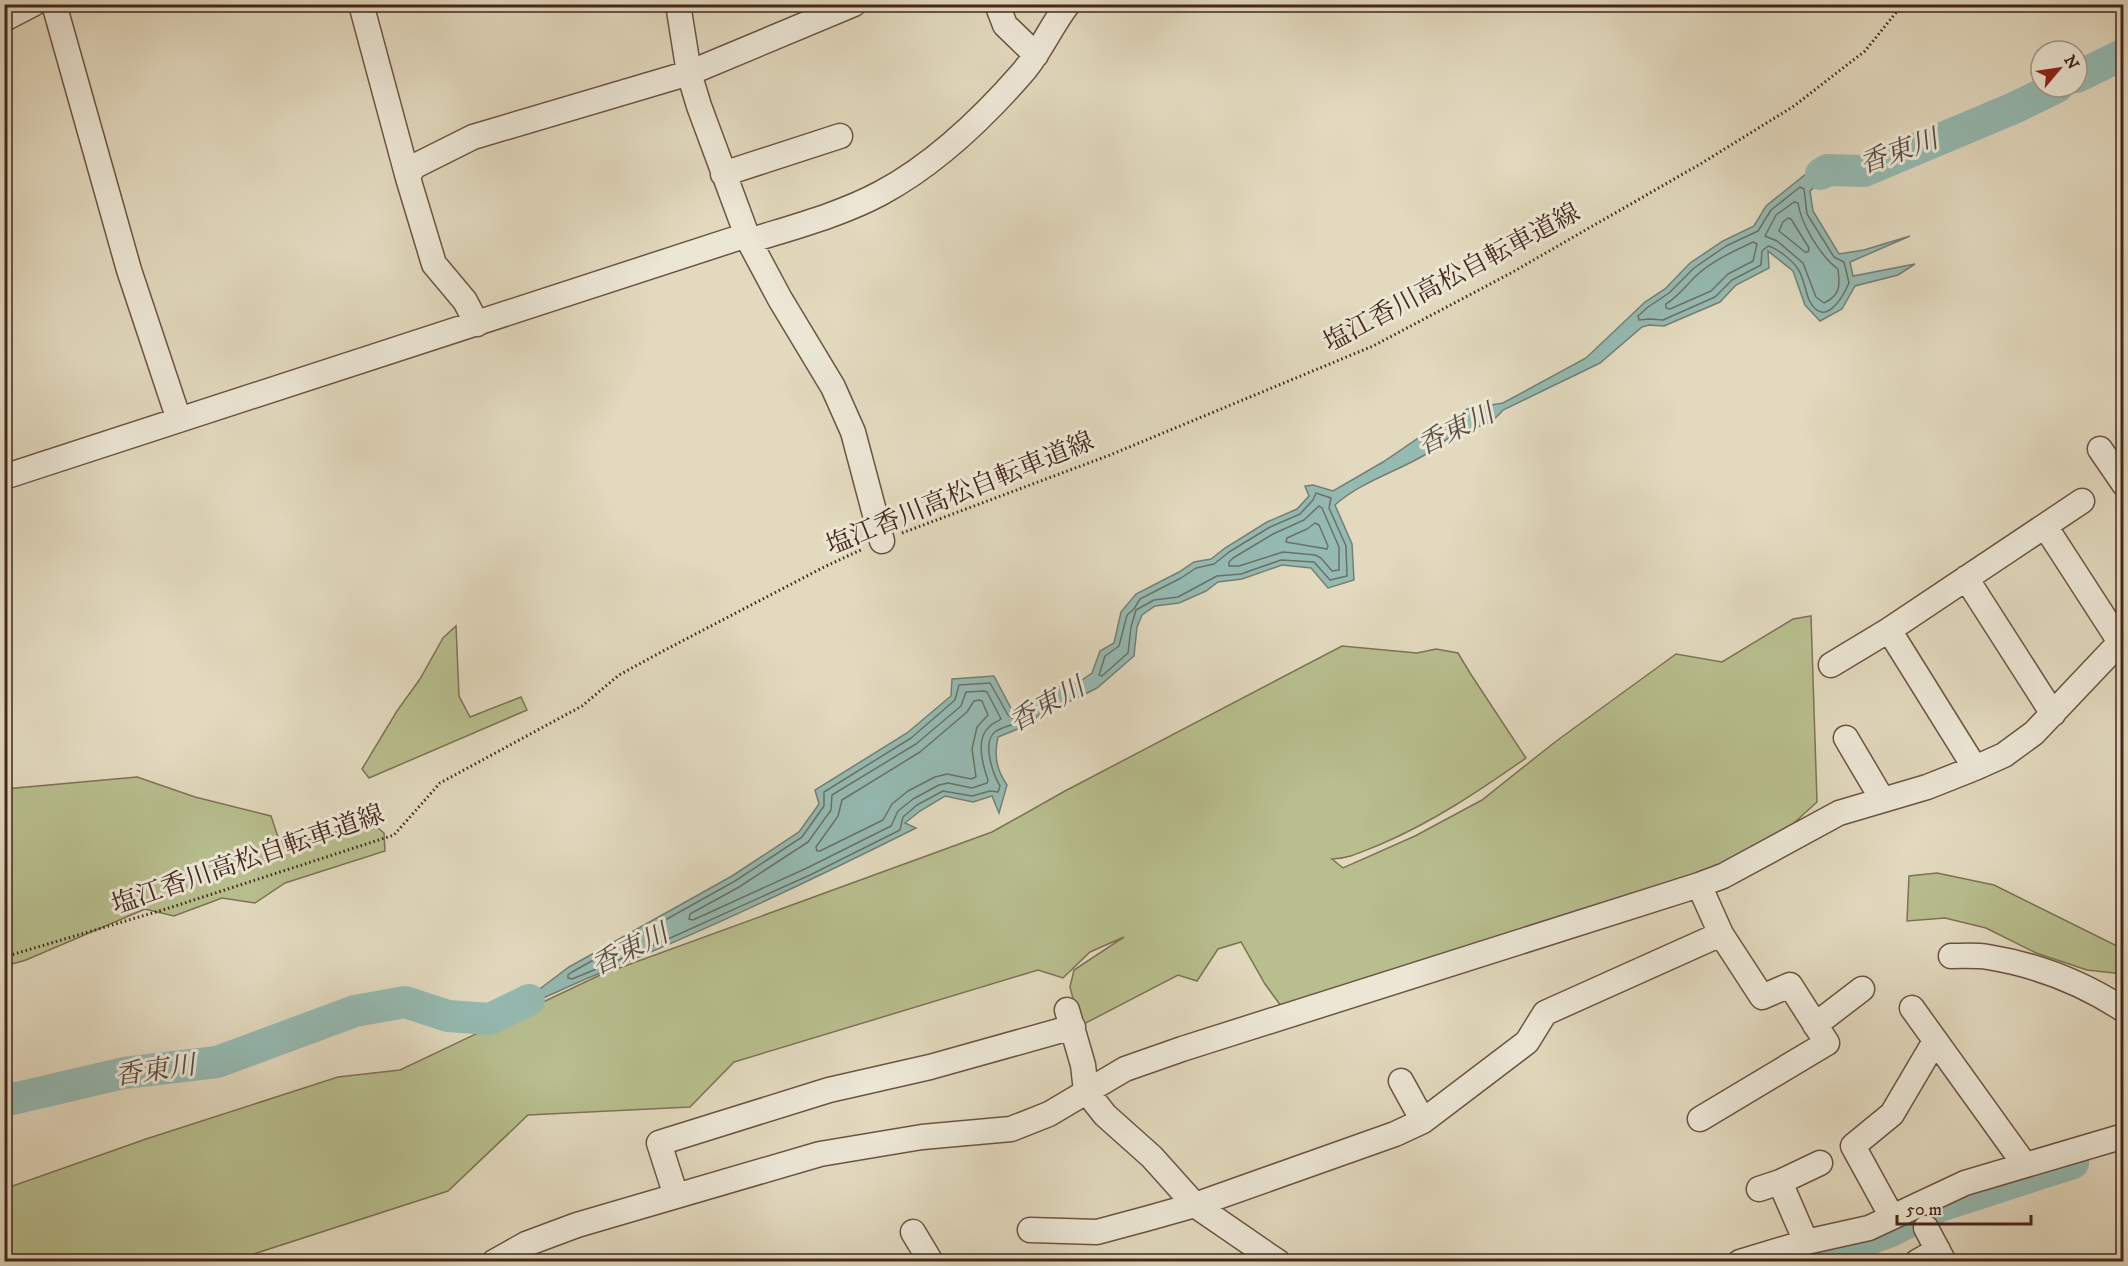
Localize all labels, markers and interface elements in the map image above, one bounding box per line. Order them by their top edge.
north arrow [2029,39,2089,99]
text: N [2059,52,2083,73]
water label: 香東川 [1855,121,1946,182]
street label: 塩江香川高松自転車道線 [1318,196,1586,360]
water label: 香東川 [1412,396,1503,463]
street label: 塩江香川高松自転車道線 [821,425,1099,563]
water label: 香東川 [1003,669,1093,740]
street label: 塩江香川高松自転車道線 [107,798,389,922]
water label: 香東川 [586,916,677,983]
water label: 香東川 [113,1048,200,1093]
scale bar [1897,1188,2030,1226]
text: 50 m [1906,1199,1942,1221]

